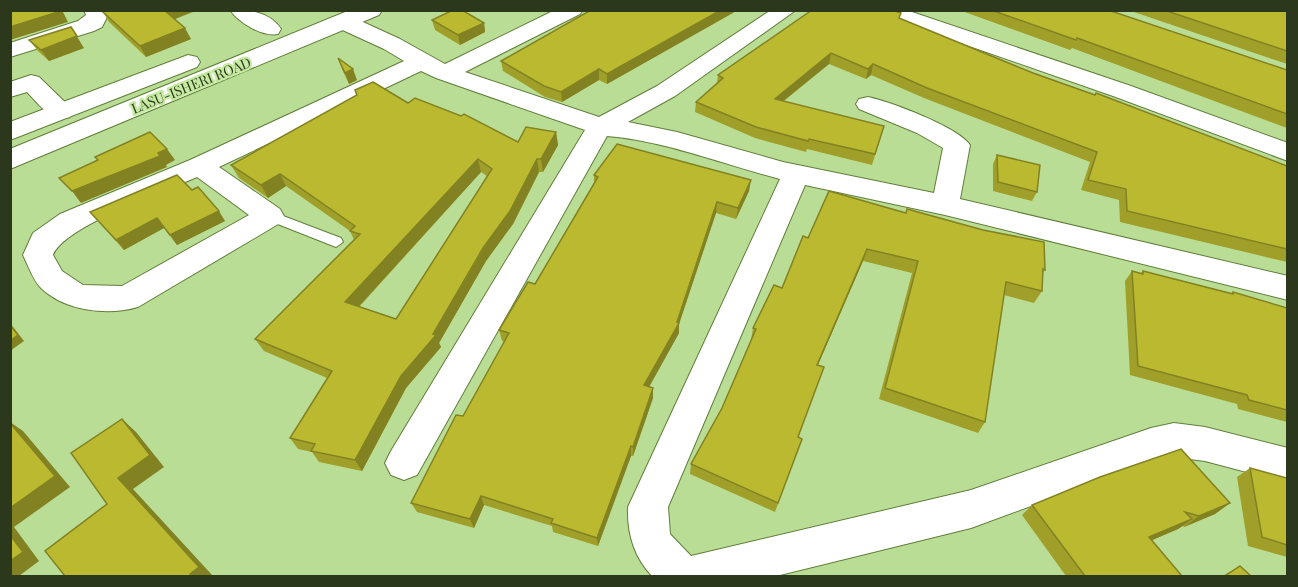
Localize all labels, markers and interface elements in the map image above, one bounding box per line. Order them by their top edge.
street label: LASU-ISHERI ROAD [128,52,254,118]

